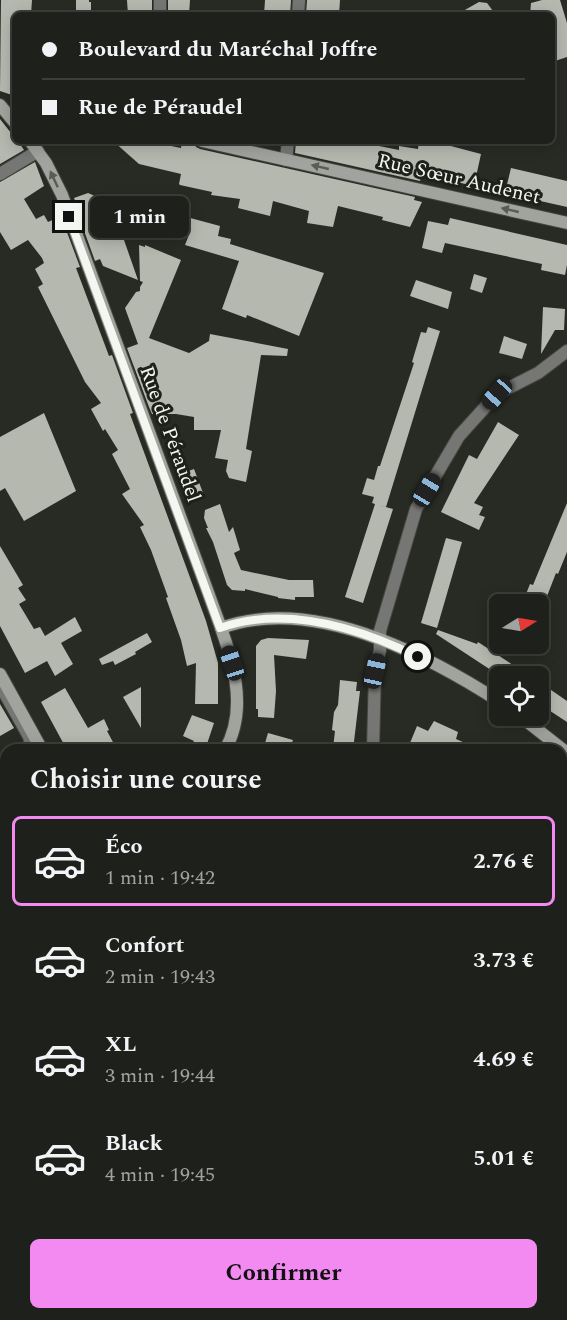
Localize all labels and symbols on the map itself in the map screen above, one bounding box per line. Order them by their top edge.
street label: Rue Sœur Audenet [375,146,543,212]
one-way arrow [311,162,329,172]
one-way arrow [50,171,59,188]
callout: 1 min [90,196,189,238]
route end [55,203,82,230]
one-way arrow [501,205,519,215]
street label: Rue de Péraudel [131,362,209,506]
car [478,375,516,413]
car [410,470,444,510]
north arrow [489,594,549,654]
car [218,643,246,683]
route start [404,643,431,670]
car [362,652,388,690]

